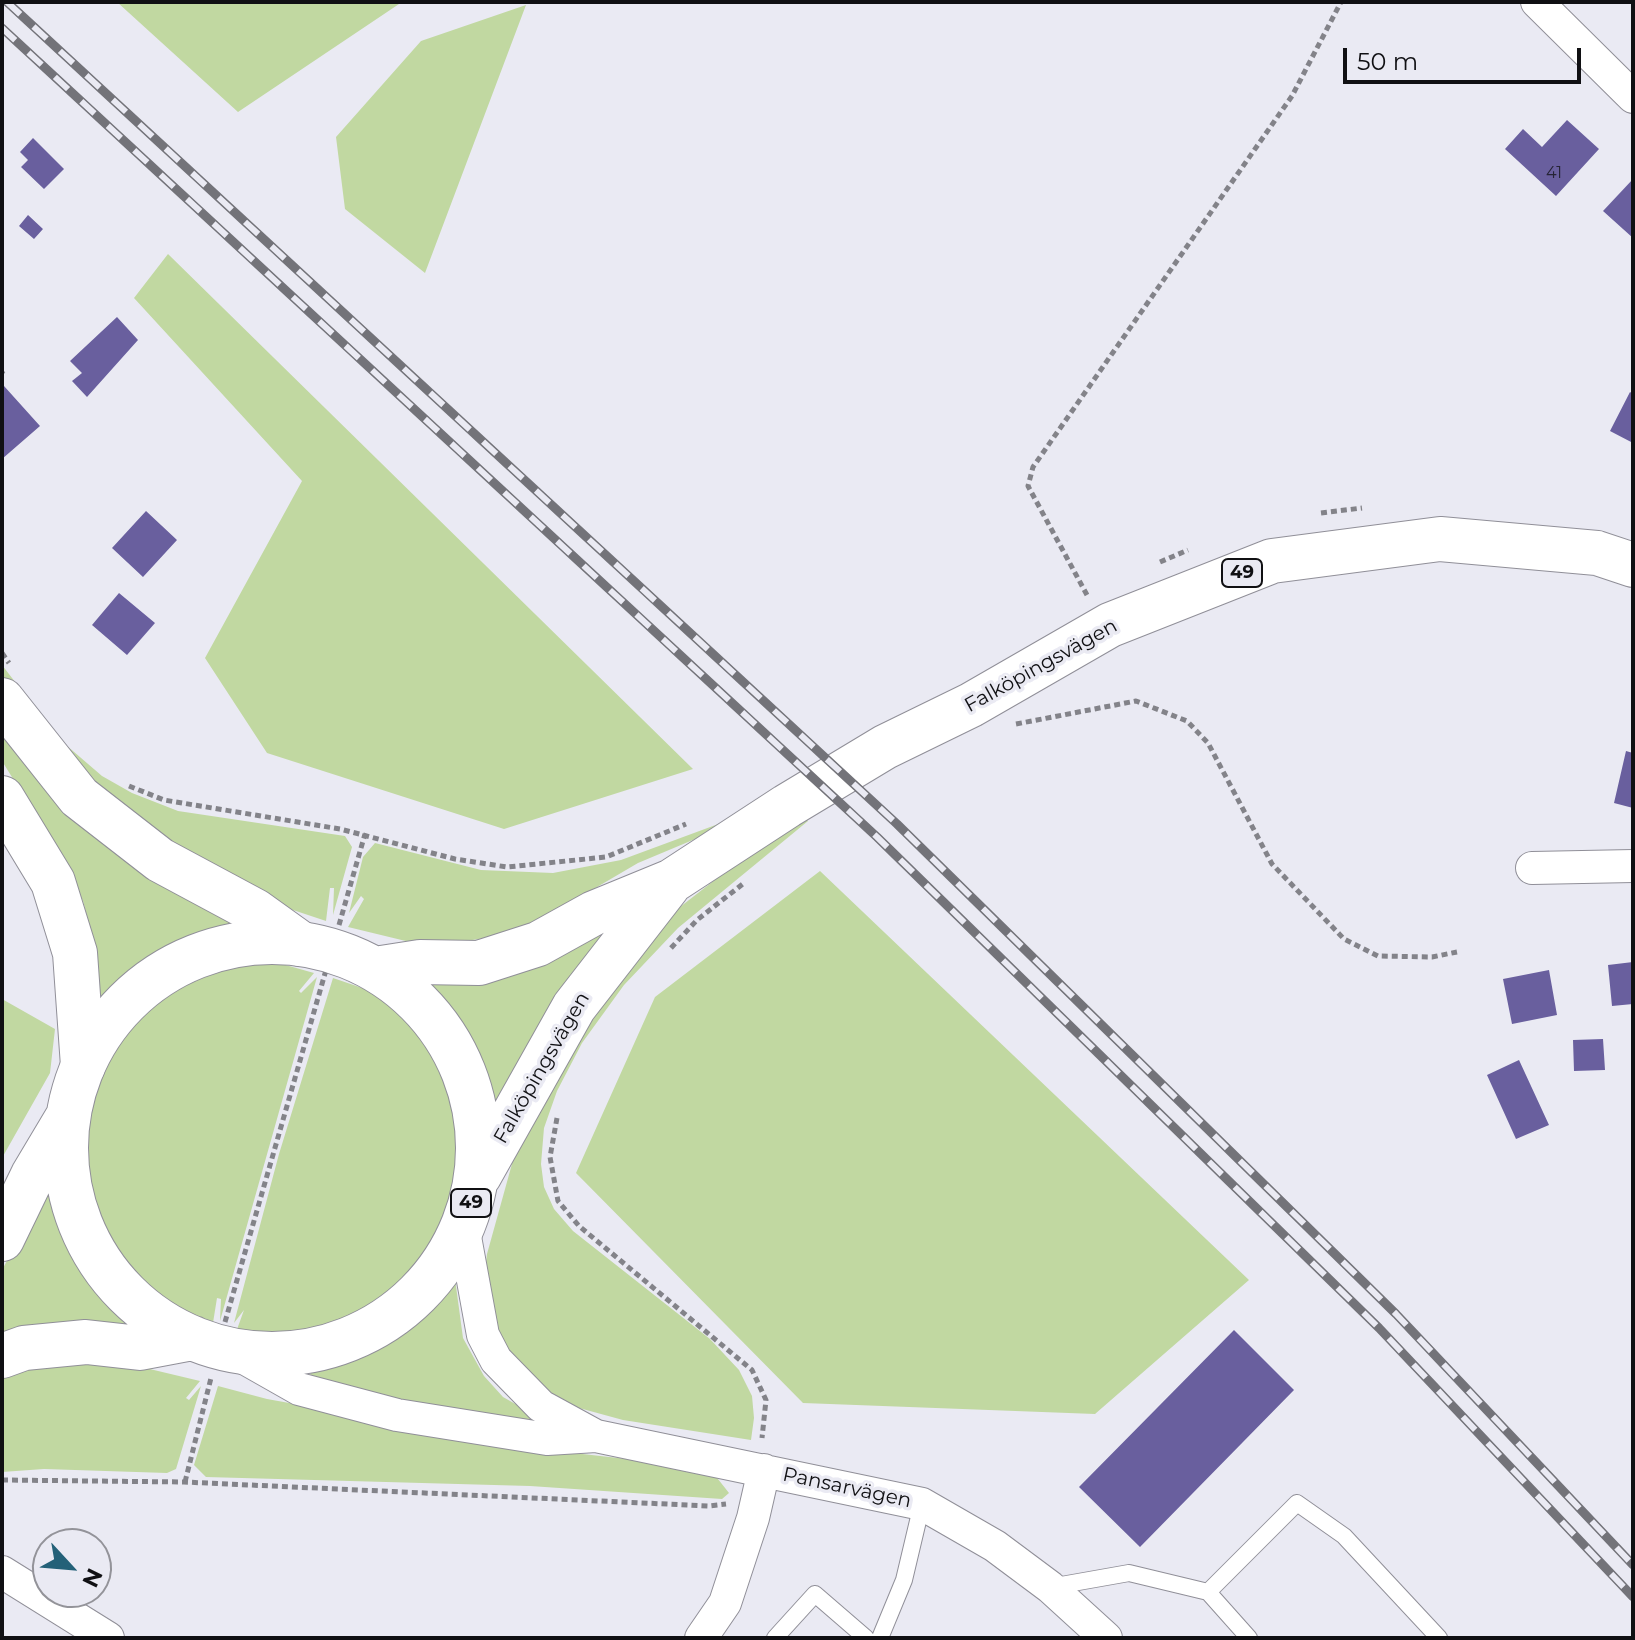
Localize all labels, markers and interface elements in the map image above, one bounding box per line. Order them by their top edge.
scale bar [1347,32,1585,82]
text: 50 m [1357,47,1418,76]
house number: 41 [1546,163,1562,183]
road number: 49 [1222,559,1262,587]
street label: Falköpingsvägen [961,614,1121,718]
street label: Falköpingsvägen [489,988,595,1148]
road number: 49 [451,1189,491,1217]
street label: Pansarvägen [781,1463,913,1513]
north arrow [32,1528,112,1608]
text: N [76,1564,108,1592]

